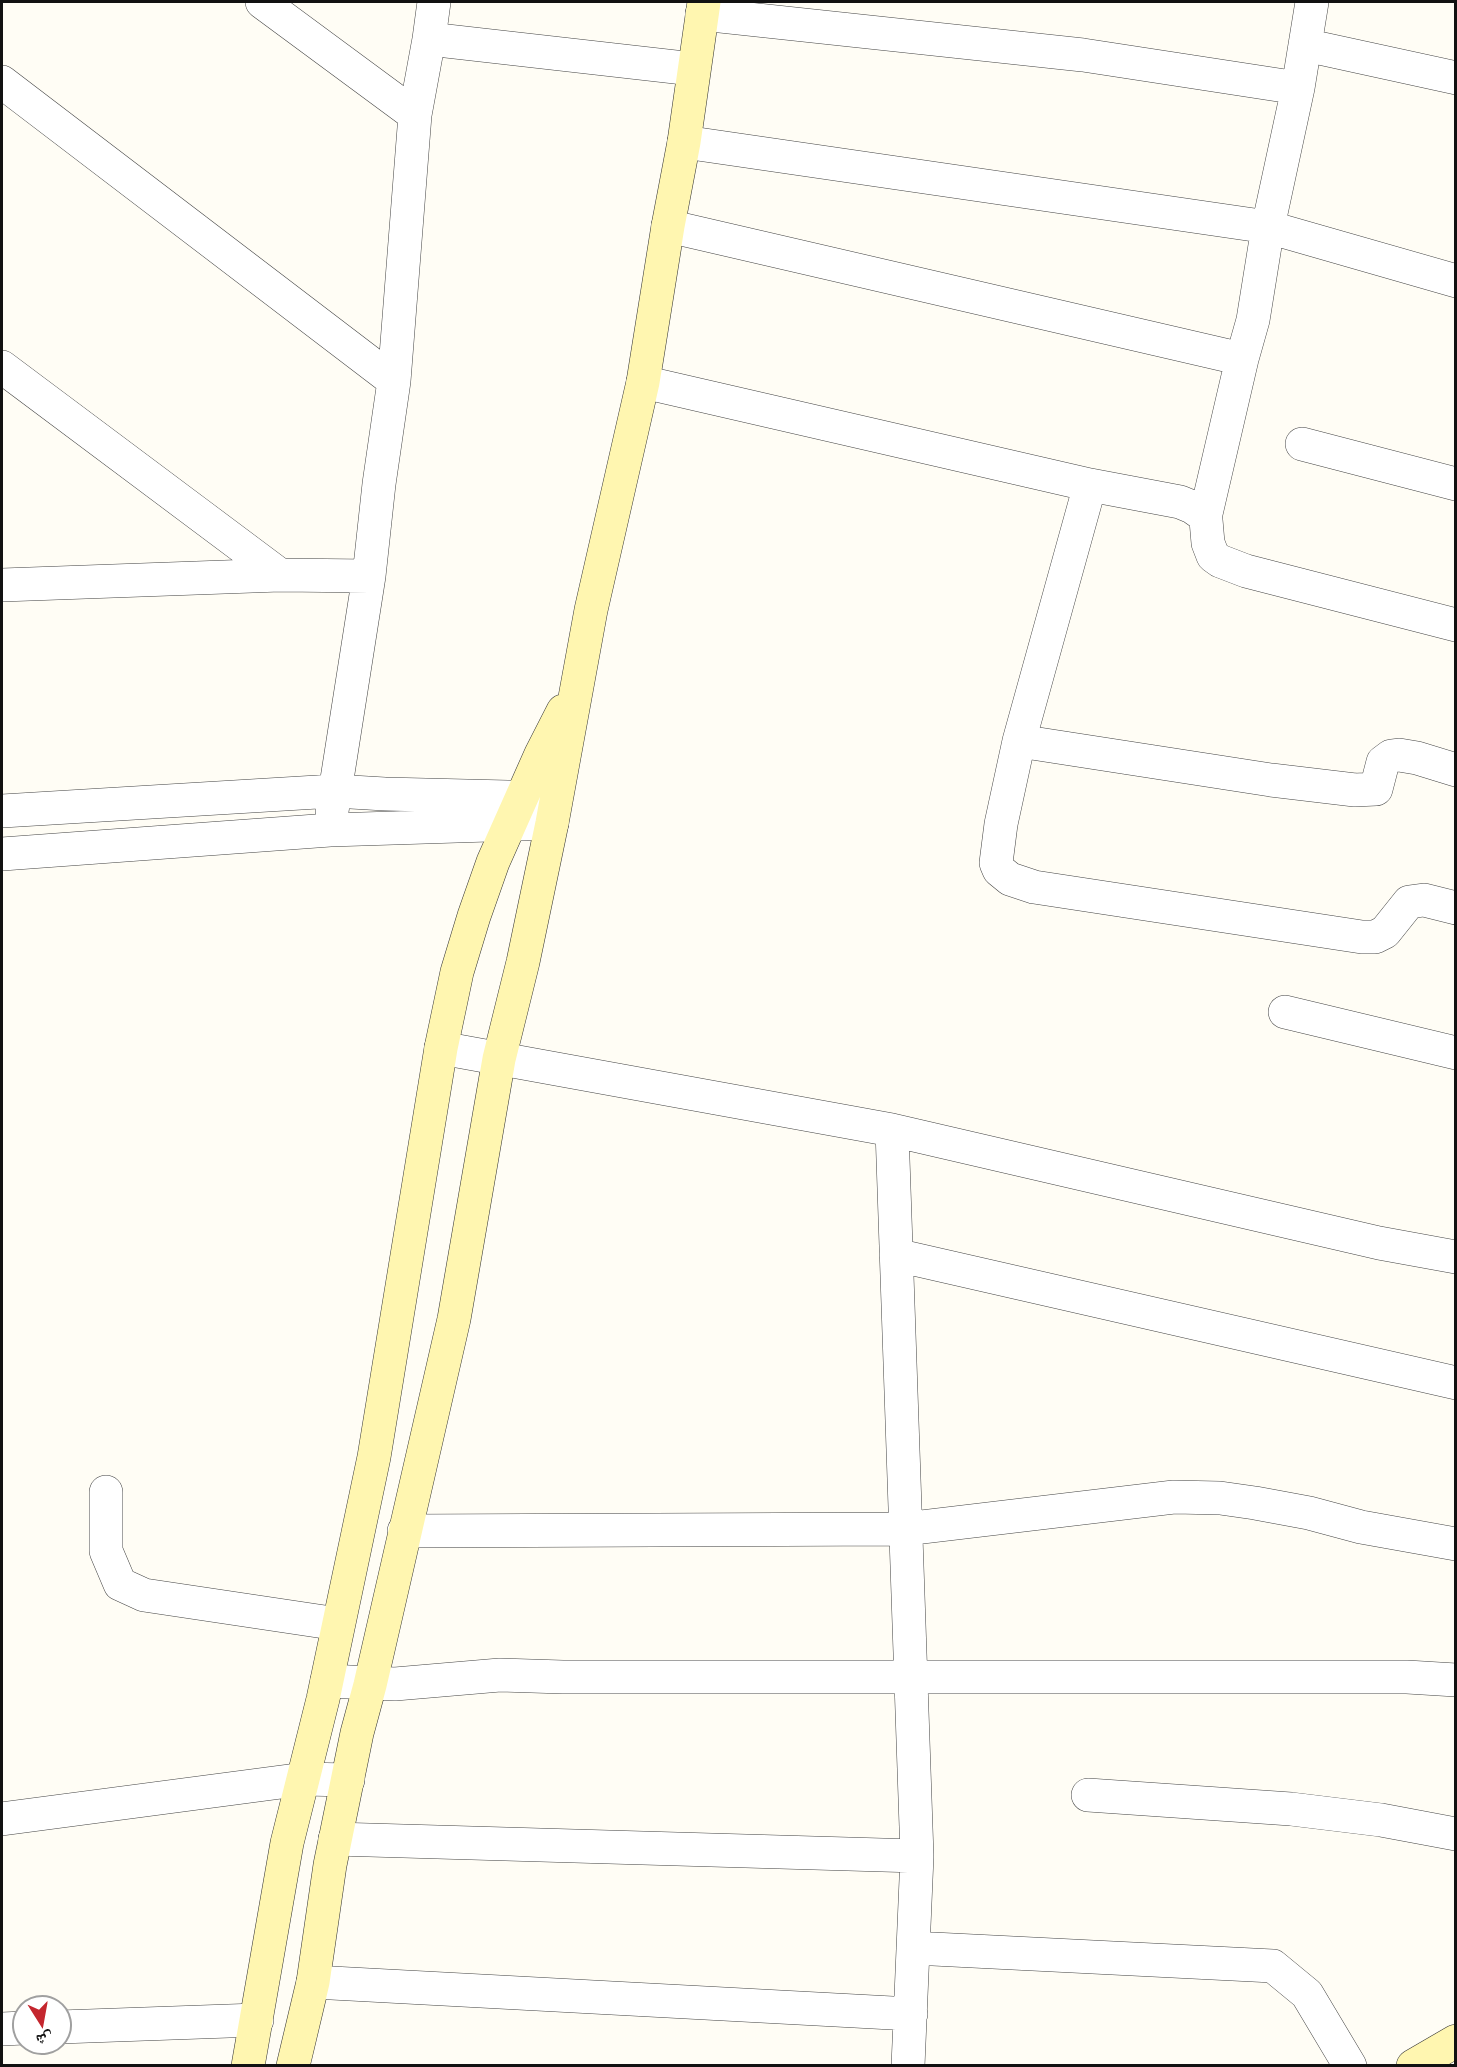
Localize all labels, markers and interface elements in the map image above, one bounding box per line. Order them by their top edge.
north arrow [12,1995,72,2055]
text: ش [34,2027,56,2054]

